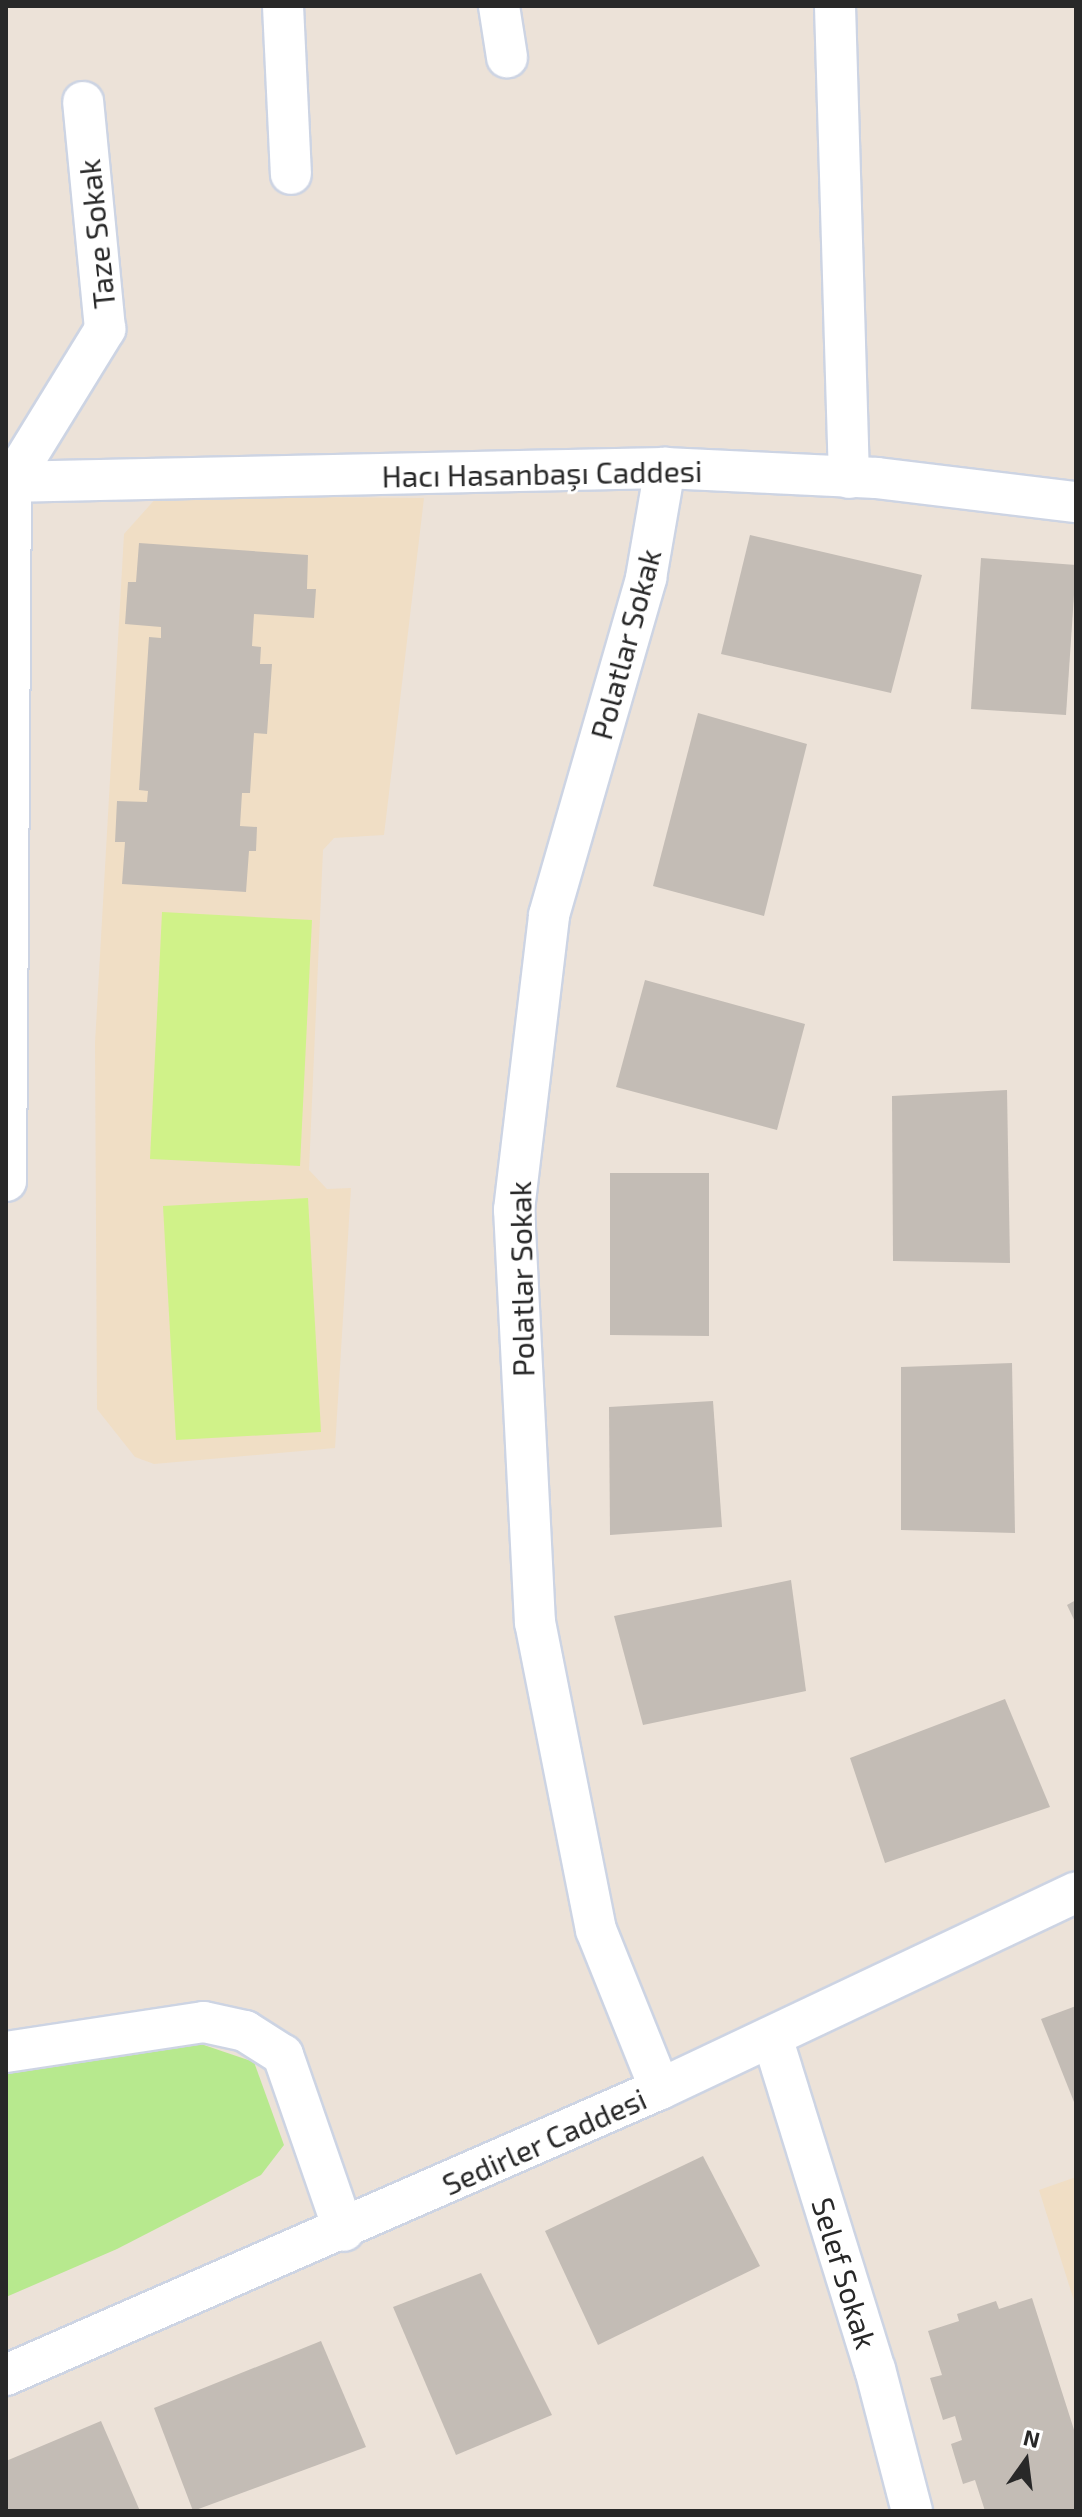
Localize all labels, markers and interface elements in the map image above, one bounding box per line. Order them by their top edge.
street label: Taze Sokak [70,158,122,310]
street label: Hacı Hasanbaşı Caddesi [381,452,703,494]
street label: Polatlar Sokak [582,545,668,743]
street label: Polatlar Sokak [501,1181,541,1377]
street label: Sedirler Caddesi [436,2080,652,2202]
street label: Selef Sokak [805,2193,885,2353]
north arrow [986,2421,1066,2501]
text: N [1021,2423,1043,2452]

